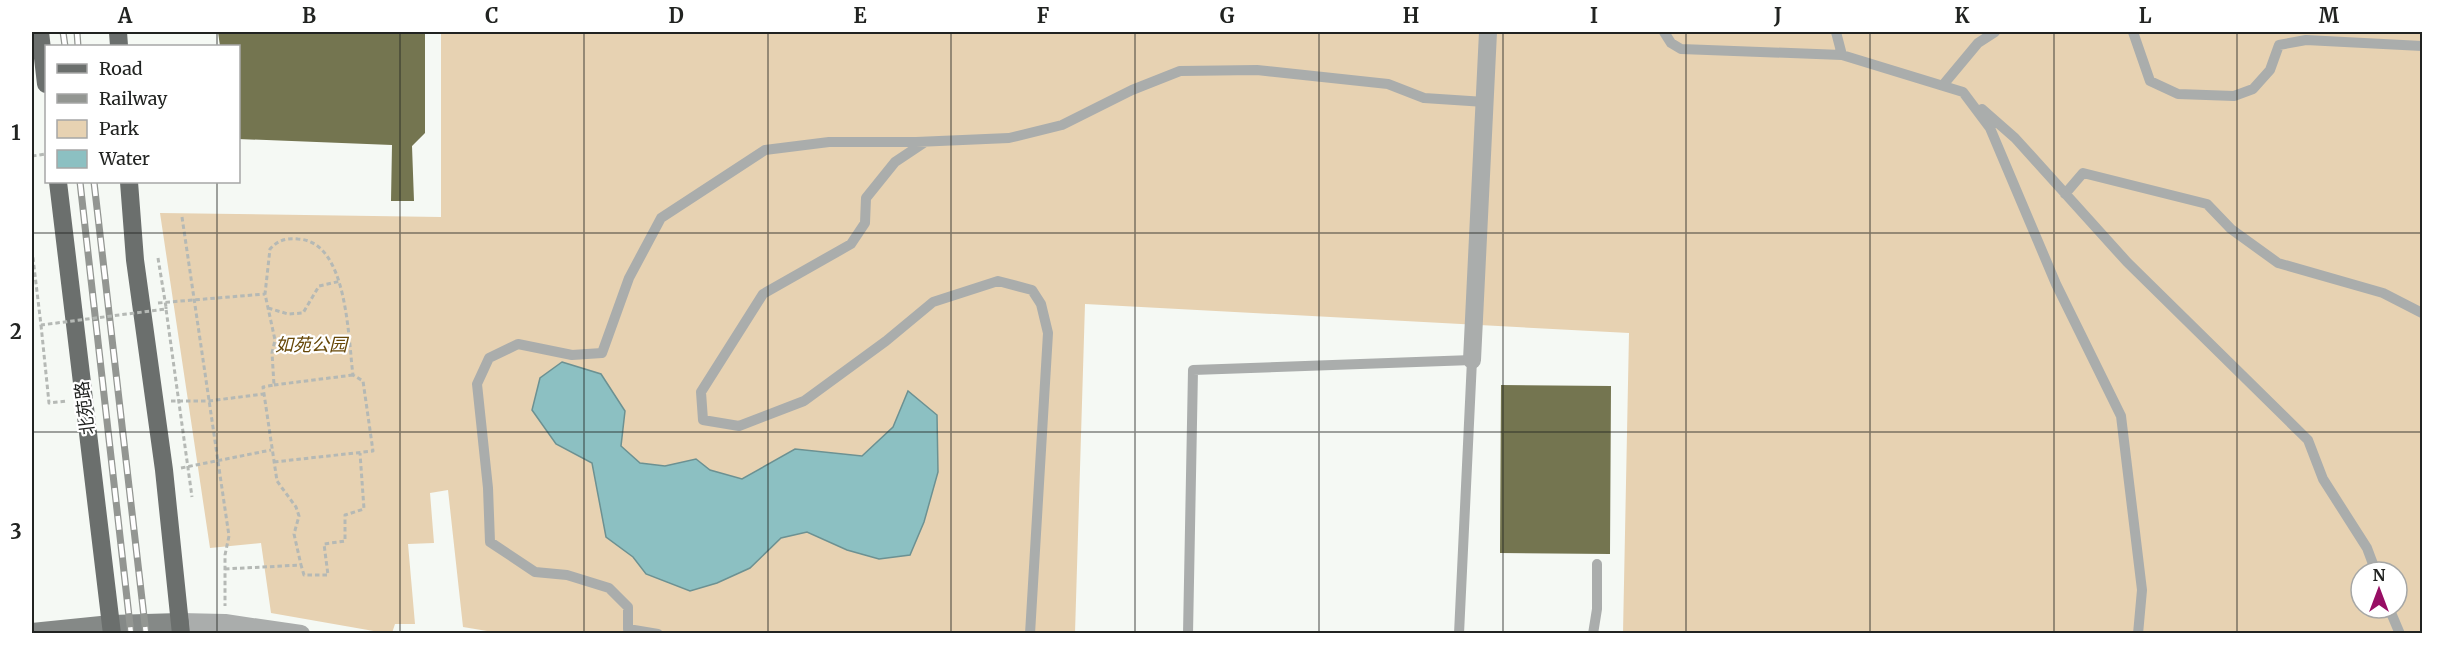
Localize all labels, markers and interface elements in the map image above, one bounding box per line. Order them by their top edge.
text: A [117,3,133,28]
text: B [302,3,316,28]
text: C [485,3,499,28]
text: D [668,3,684,28]
text: E [853,3,867,28]
text: F [1037,3,1050,28]
text: G [1220,3,1235,28]
text: H [1403,3,1419,28]
text: I [1590,3,1598,28]
text: J [1773,3,1782,28]
text: K [1955,3,1970,28]
text: L [2139,3,2152,28]
text: M [2319,3,2340,28]
legend [45,45,240,183]
text: Road [99,57,143,80]
text: Railway [99,87,168,110]
text: Park [99,117,140,140]
text: 1 [11,120,21,145]
text: Water [98,147,150,170]
text: 2 [10,319,22,344]
park label: 如苑公园 [275,333,350,356]
street label: 北苑路 [70,380,99,436]
text: 3 [10,519,22,544]
north arrow [2349,560,2409,620]
text: N [2373,565,2386,585]

